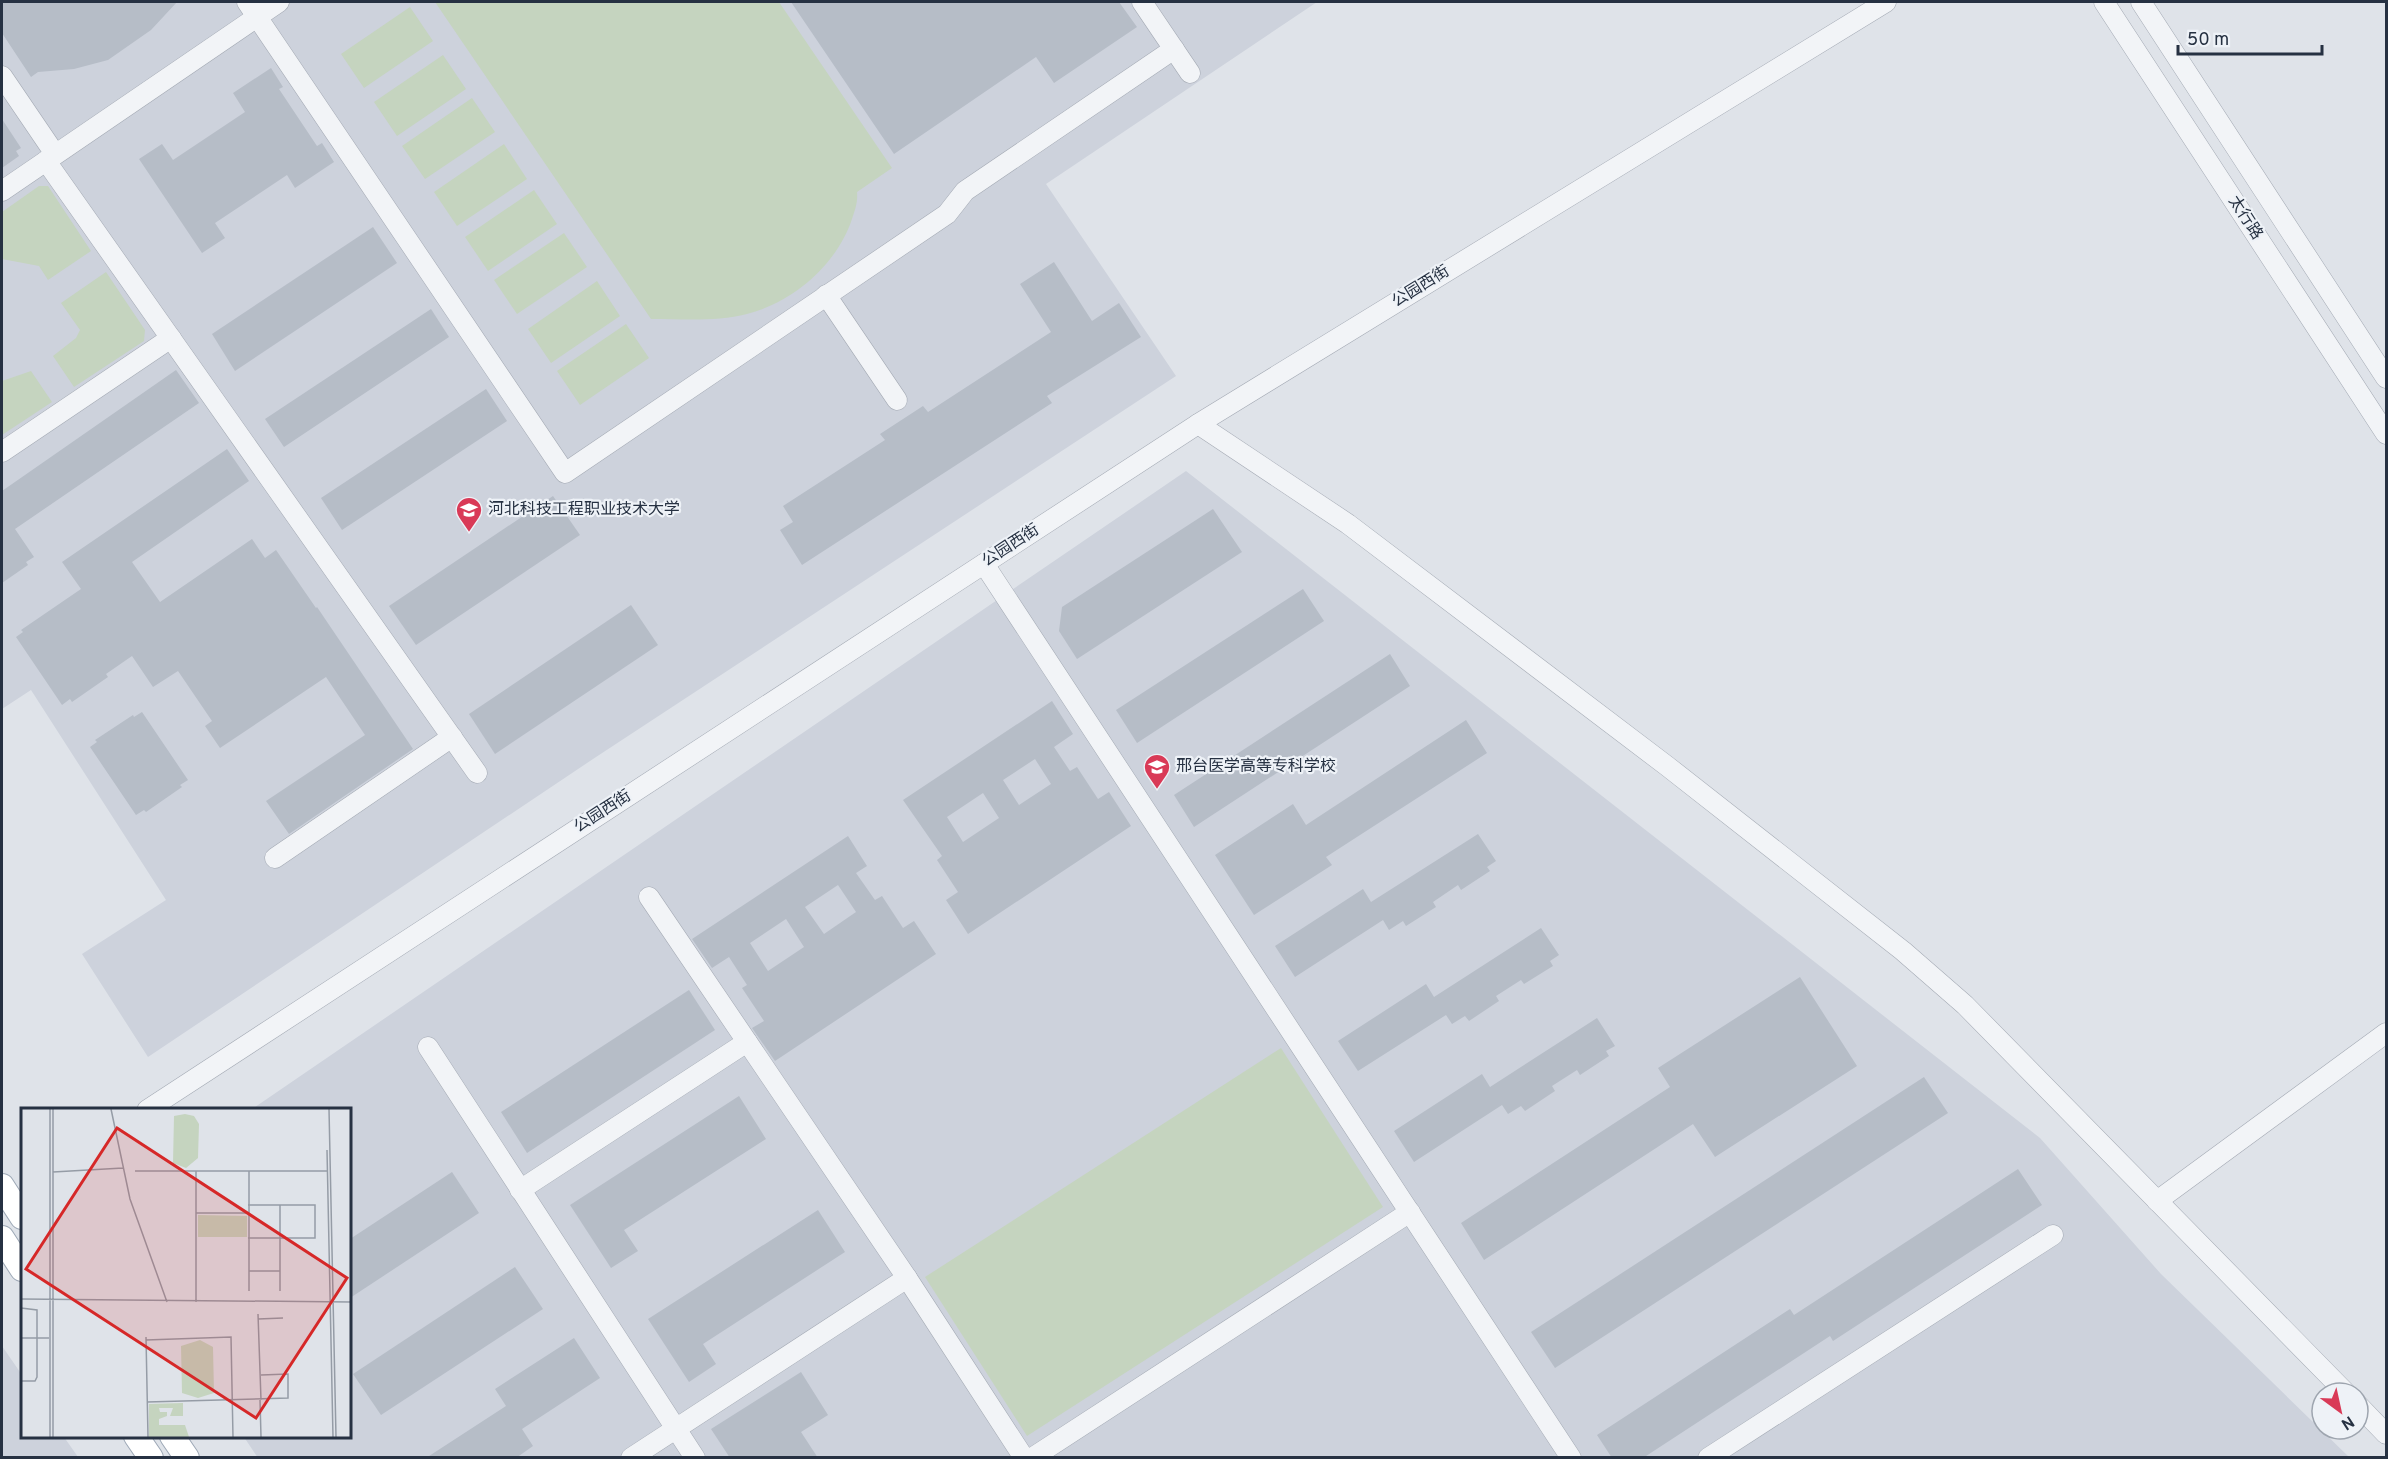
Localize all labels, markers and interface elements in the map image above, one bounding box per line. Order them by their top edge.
scale bar [2178,18,2322,56]
text: 50 m [2187,29,2229,52]
street label: 太行路 [2224,192,2266,244]
street label: 公园西街 [1389,262,1453,312]
school or university icon: 河北科技工程职业技术大学 [454,495,484,533]
place label: 河北科技工程职业技术大学 [488,500,680,520]
street label: 公园西街 [979,520,1043,572]
school or university icon: 邢台医学高等专科学校 [1142,752,1172,790]
place label: 邢台医学高等专科学校 [1176,757,1336,777]
street label: 公园西街 [571,786,635,838]
inset map [21,1108,351,1438]
north arrow [2310,1381,2370,1441]
text: N [2337,1410,2357,1433]

